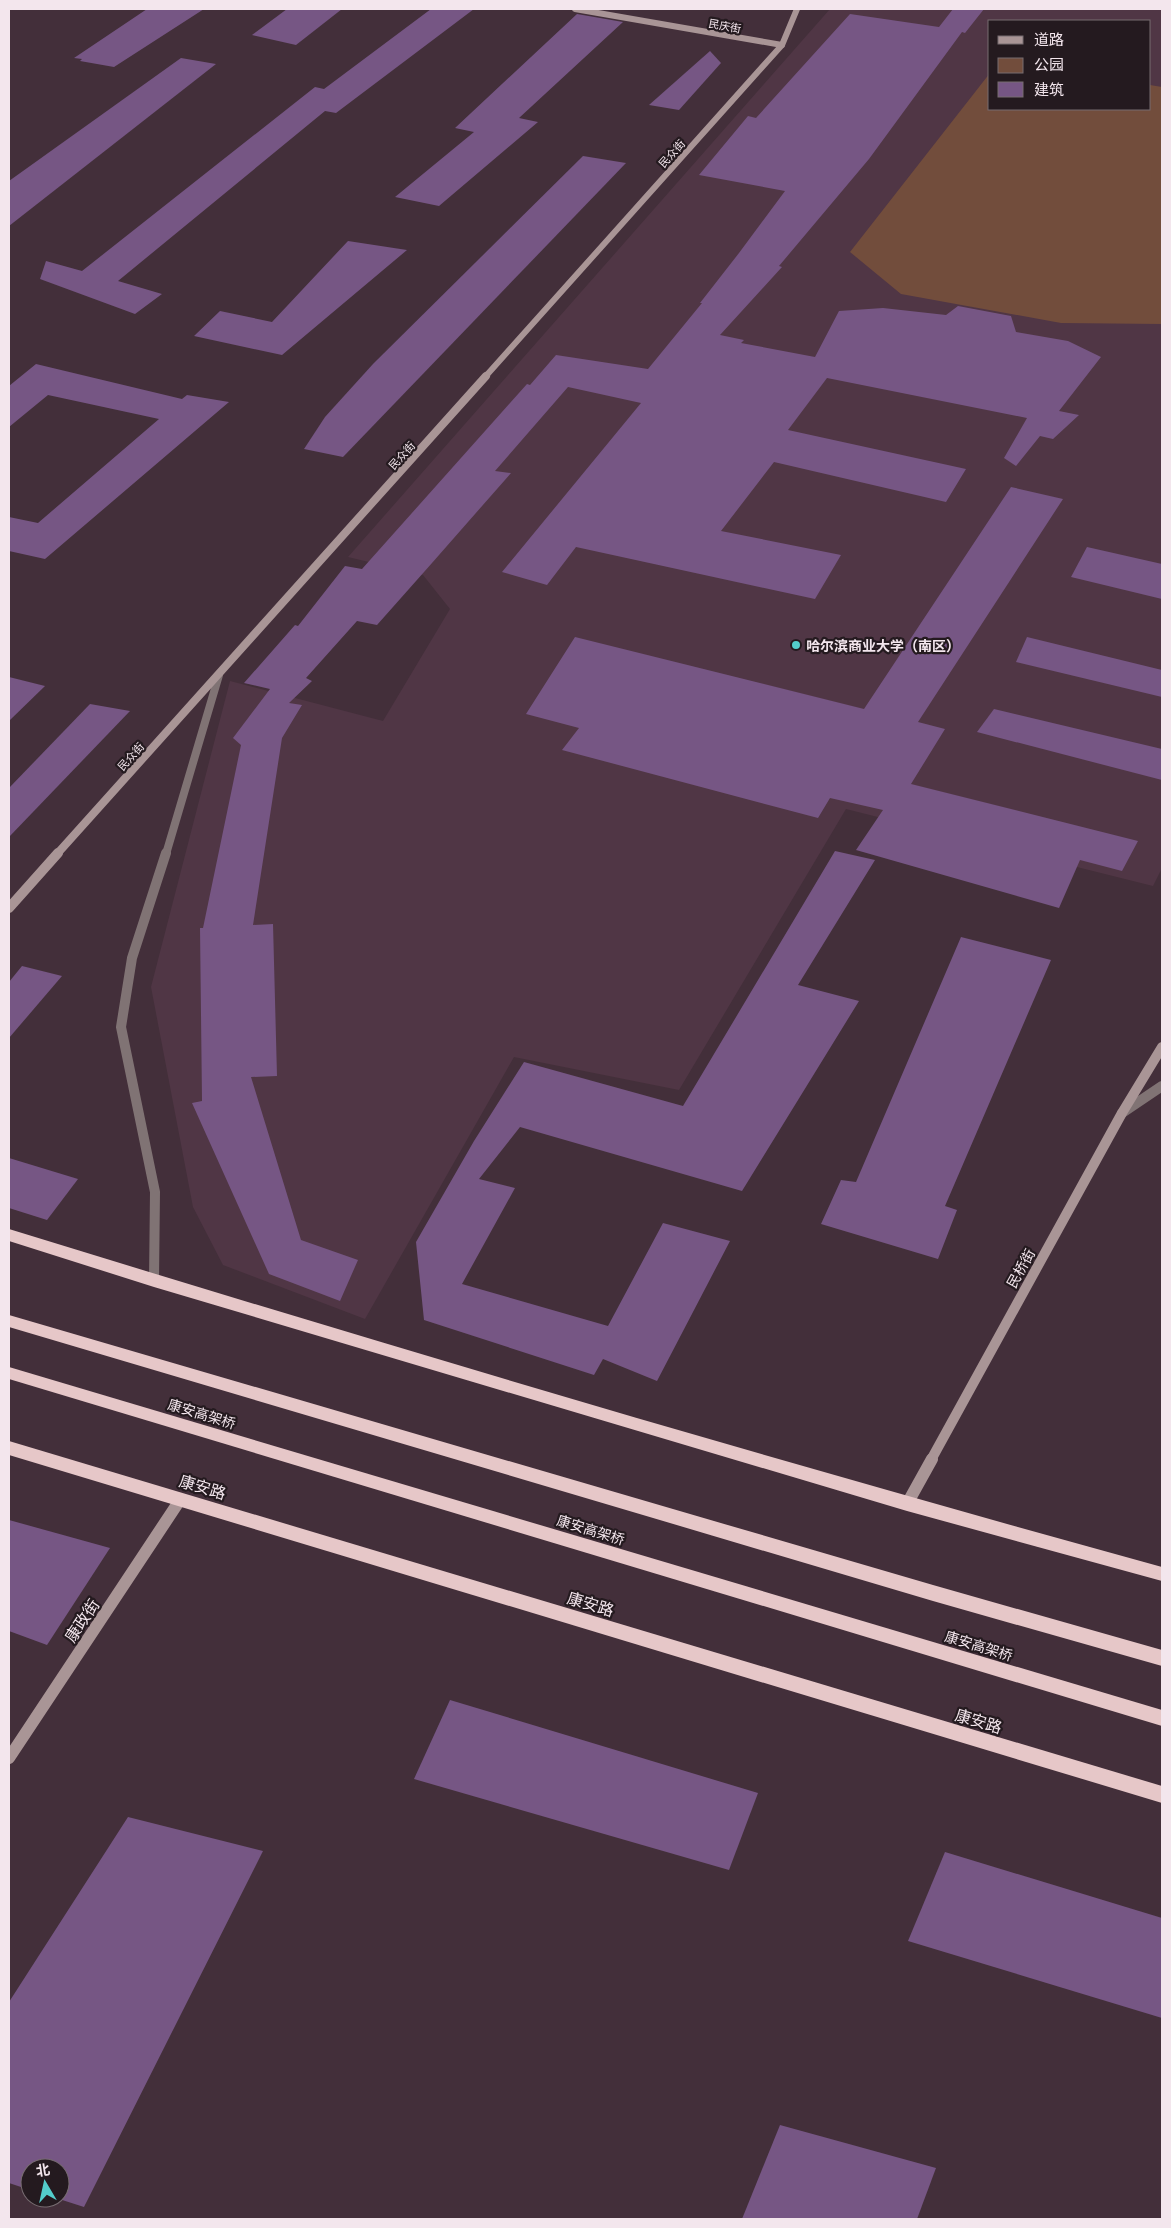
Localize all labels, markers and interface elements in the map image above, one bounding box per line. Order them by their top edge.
street label: 民庆街 [707,14,743,36]
legend [988,20,1151,110]
text: 道路 [1034,27,1064,50]
text: 公园 [1034,52,1064,75]
text: 建筑 [1034,77,1064,100]
street label: 民众街 [654,135,688,171]
street label: 民众街 [384,437,418,473]
place label: 哈尔滨商业大学（南区） [806,635,960,655]
marker: 哈尔滨商业大学（南区） [790,639,802,651]
street label: 民众街 [113,738,147,774]
street label: 民桥街 [1001,1245,1039,1291]
street label: 康安高架桥 [166,1393,238,1433]
street label: 康安路 [177,1468,229,1504]
street label: 康安高架桥 [555,1509,627,1549]
street label: 康安路 [565,1585,617,1621]
street label: 康政街 [58,1593,104,1647]
street label: 康安高架桥 [943,1625,1015,1665]
street label: 康安路 [953,1702,1005,1738]
north arrow [20,2158,70,2208]
text: 北 [34,2158,51,2180]

